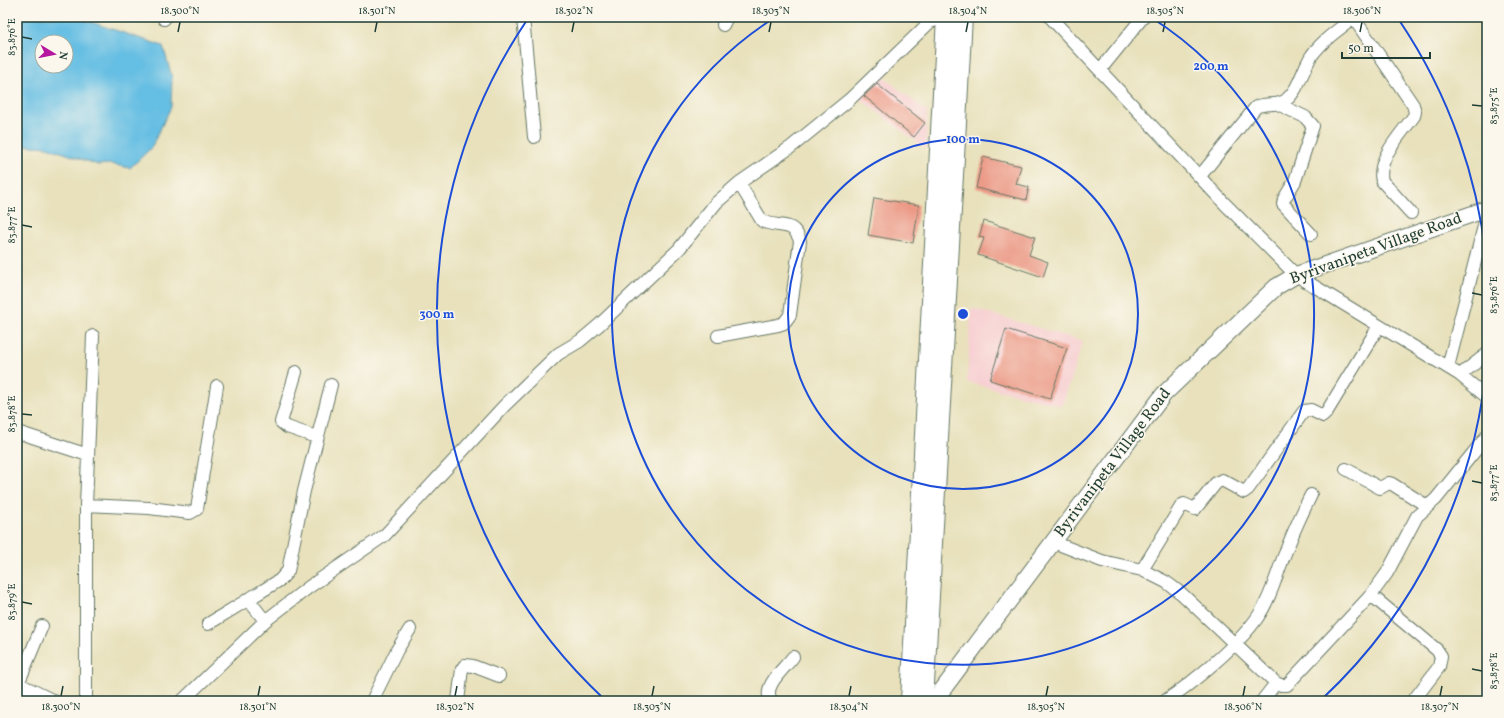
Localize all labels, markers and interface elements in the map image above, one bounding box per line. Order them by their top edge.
text: 18.300°N [160,4,200,18]
text: 18.301°N [359,4,396,18]
text: 18.302°N [555,4,594,18]
text: 18.303°N [752,4,791,18]
text: 18.304°N [949,4,988,18]
text: 18.305°N [1146,4,1184,18]
text: 18.306°N [1343,4,1382,18]
text: 83.876°E [5,18,19,56]
north arrow [34,34,74,74]
scale bar [1342,34,1430,60]
text: 50 m [1348,41,1374,57]
text: N [54,50,70,61]
text: 200 m [1193,59,1229,75]
text: 83.875°E [1487,87,1501,125]
text: 100 m [946,132,980,148]
text: 83.877°E [5,206,19,244]
street label: Byrivanipeta Village Road [1287,208,1465,290]
text: 83.876°E [1487,276,1501,314]
text: 300 m [420,307,455,323]
centre of rings [956,307,970,321]
street label: Byrivanipeta Village Road [1050,384,1176,542]
text: 83.878°E [5,395,19,433]
text: 83.877°E [1487,464,1501,502]
text: 83.879°E [5,583,19,621]
text: 83.878°E [1487,652,1501,690]
text: 18.300°N [41,700,81,714]
text: 18.301°N [240,700,277,714]
text: 18.302°N [436,700,475,714]
text: 18.303°N [633,700,672,714]
text: 18.304°N [830,700,869,714]
text: 18.305°N [1027,700,1065,714]
text: 18.306°N [1224,700,1263,714]
text: 18.307°N [1421,700,1460,714]

